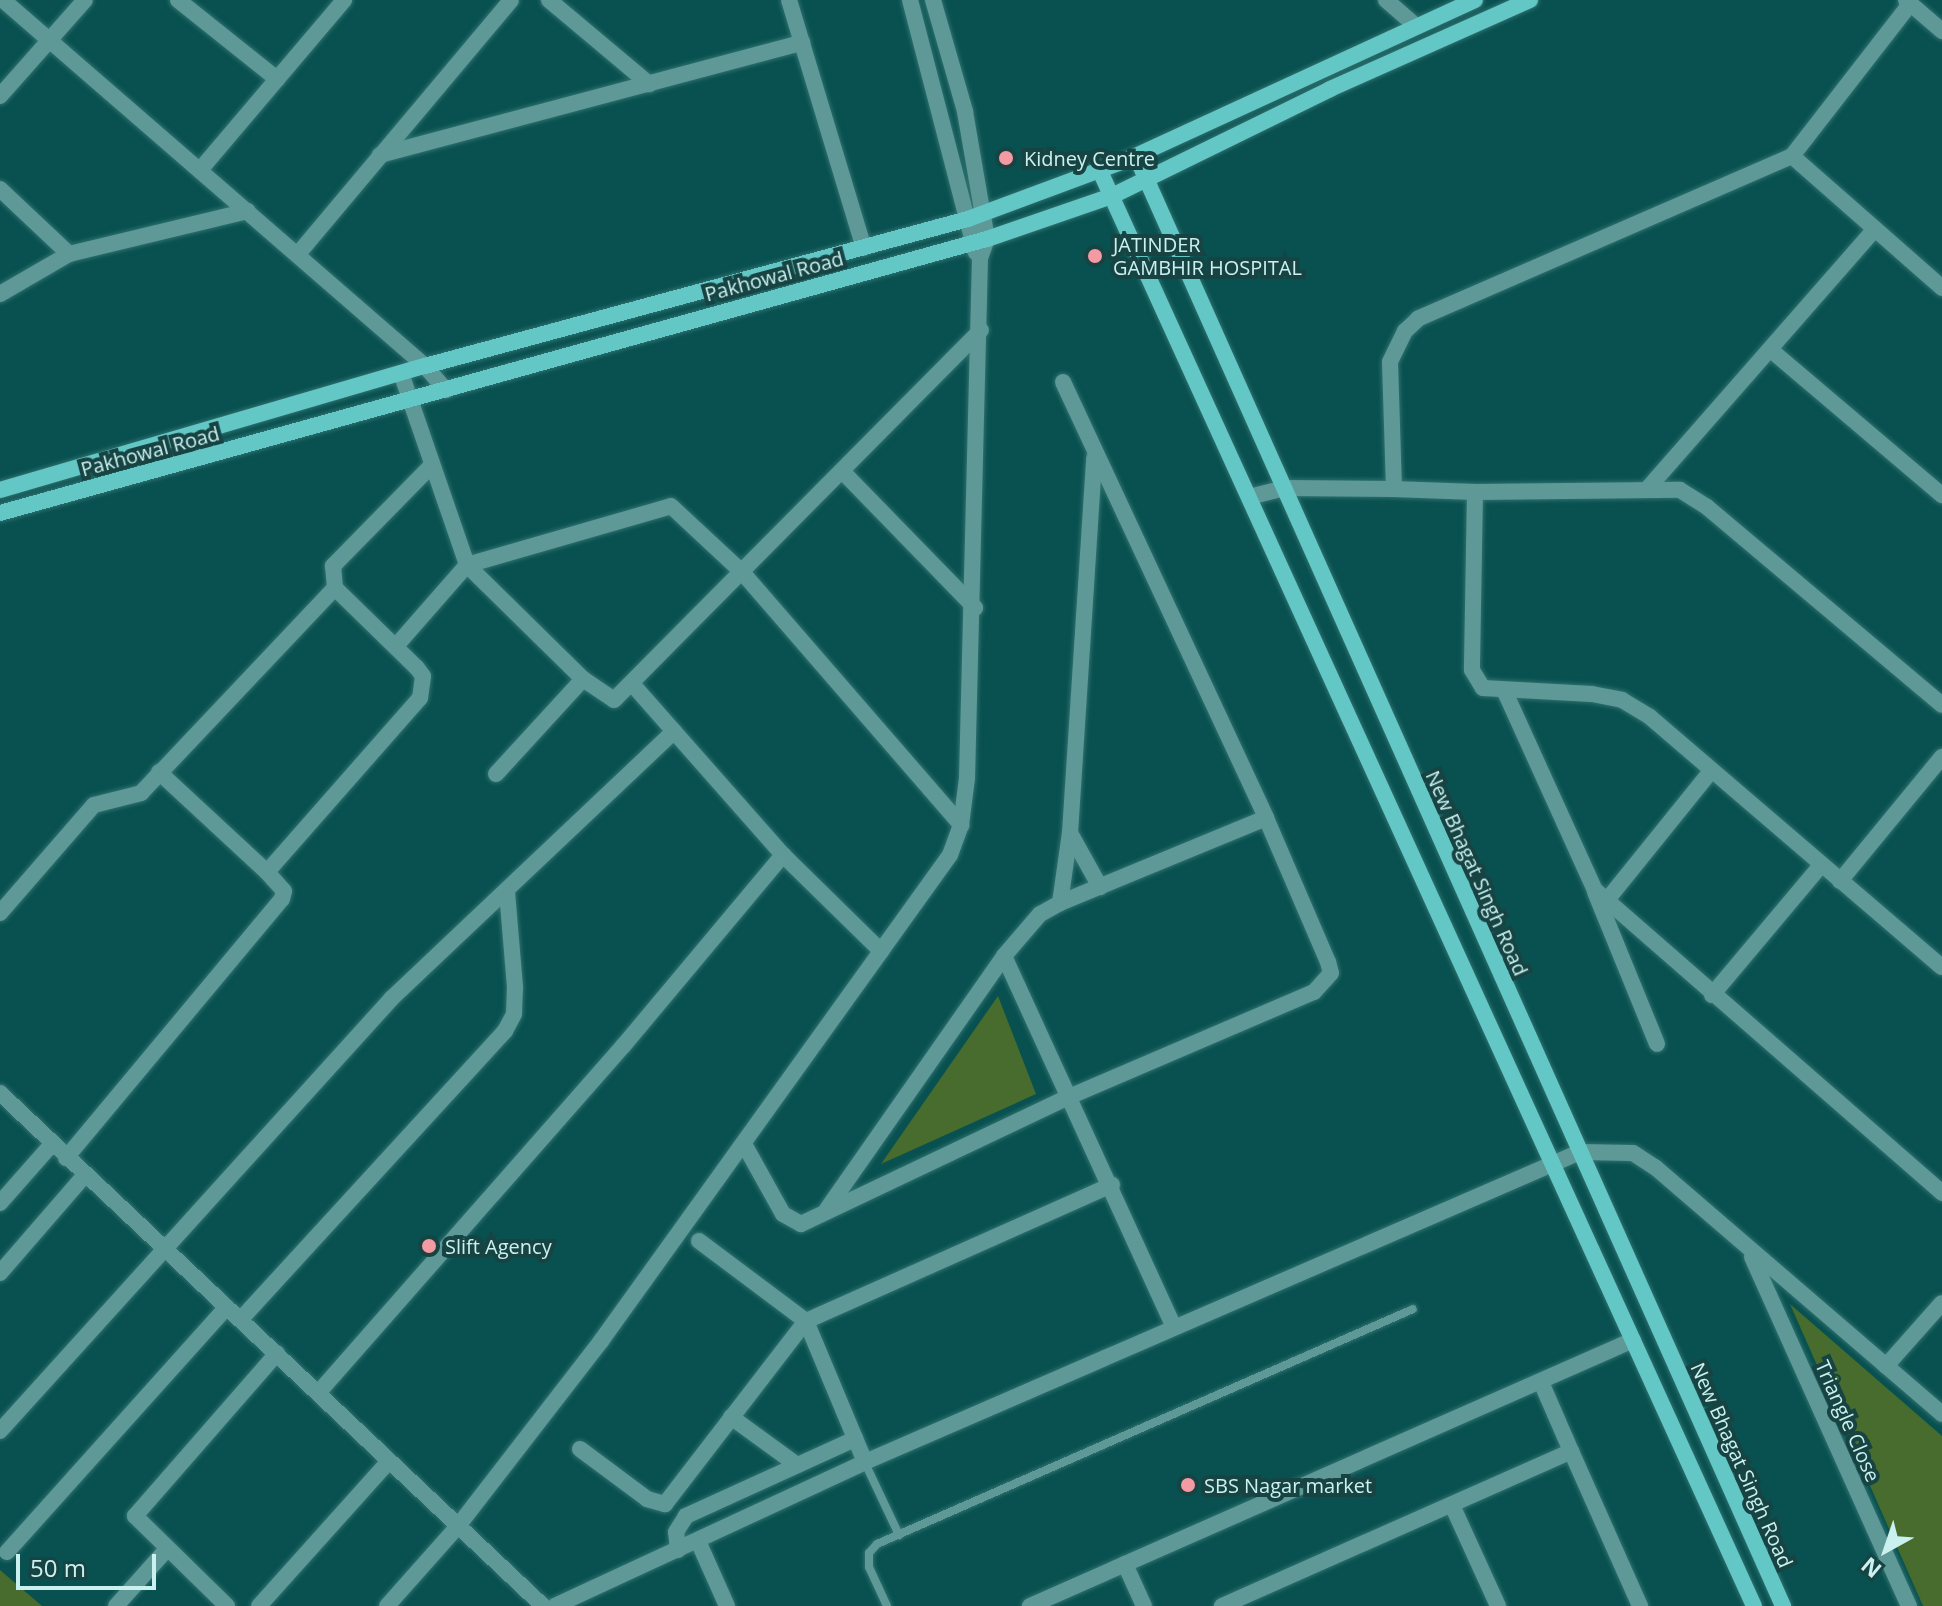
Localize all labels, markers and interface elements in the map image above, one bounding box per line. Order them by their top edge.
place label: Kidney Centre [1024,146,1155,170]
marker: Kidney Centre [995,147,1017,169]
place label: JATINDER GAMBHIR HOSPITAL [1113,232,1302,279]
marker: JATINDER GAMBHIR HOSPITAL [1084,245,1106,267]
street label: Pakhowal Road [702,246,846,306]
street label: Pakhowal Road [78,421,222,481]
street label: New Bhagat Singh Road [1421,767,1533,979]
place label: Slift Agency [445,1234,552,1258]
marker: Slift Agency [420,1237,438,1255]
street label: Triangle Close [1811,1357,1885,1485]
street label: New Bhagat Singh Road [1686,1359,1798,1571]
place label: SBS Nagar market [1204,1473,1372,1497]
marker: SBS Nagar market [1179,1476,1197,1494]
north arrow [1846,1510,1926,1590]
scale bar [20,1538,160,1588]
text: 50 m [30,1551,86,1584]
text: N [1854,1551,1887,1586]

